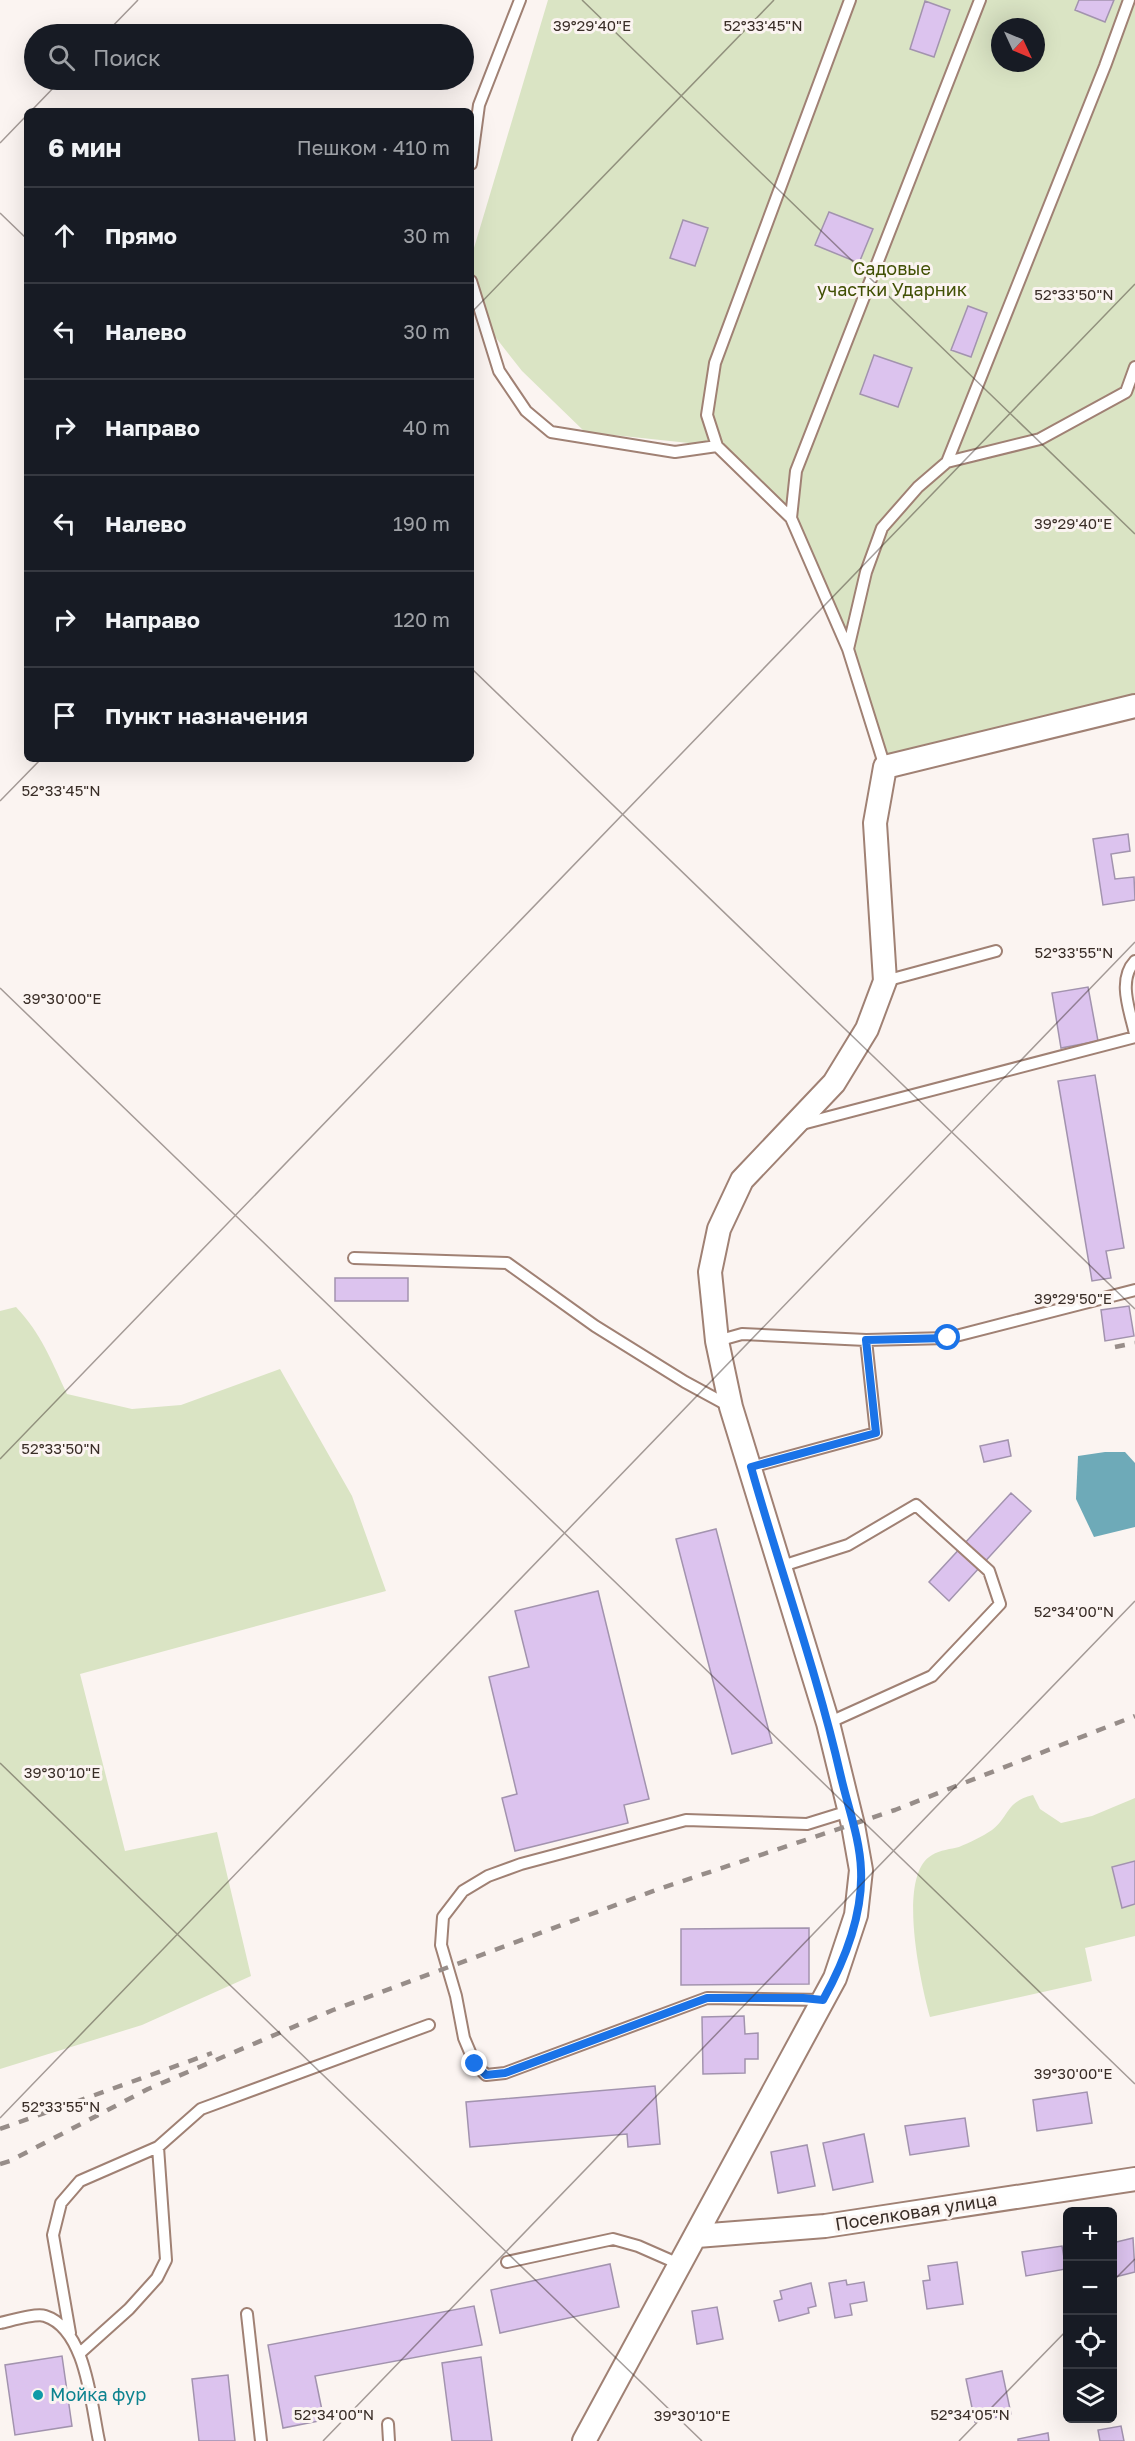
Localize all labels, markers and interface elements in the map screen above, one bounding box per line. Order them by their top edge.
text: 39°29'40"E [553,16,631,34]
text: 52°33'45"N [723,16,803,34]
north arrow [991,18,1045,72]
search box [24,24,474,90]
icon: search [45,41,78,74]
text: Поиск [93,44,161,71]
text: 6 мин [48,132,121,163]
text: Пешком · 410 m [297,135,450,159]
icon: ahead [48,219,81,252]
text: Прямо [105,222,177,249]
text: 30 m [403,223,450,247]
park label: Садовые участки Ударник [817,257,967,300]
text: 52°33'50"N [1034,285,1114,303]
icon: left [48,315,81,348]
text: Налево [105,318,187,345]
text: 30 m [403,319,450,343]
icon: right [48,411,81,444]
text: Направо [105,414,200,441]
text: 40 m [403,415,450,439]
icon: left [48,507,81,540]
text: Налево [105,510,187,537]
text: 190 m [393,511,450,535]
text: 39°29'40"E [1034,514,1112,532]
icon: right [48,603,81,636]
text: Направо [105,606,200,633]
text: 120 m [394,607,450,631]
icon: arrive [48,699,81,732]
text: Пункт назначения [105,702,308,729]
text: 52°33'45"N [21,781,101,799]
text: 52°33'55"N [1035,943,1113,961]
text: 39°30'00"E [23,989,101,1007]
text: 39°29'50"E [1034,1289,1112,1307]
route start [934,1324,960,1350]
text: 52°33'50"N [21,1439,101,1457]
text: 52°34'00"N [1034,1602,1114,1620]
text: 39°30'10"E [24,1763,100,1781]
route end [461,2050,487,2076]
text: 39°30'00"E [1034,2064,1112,2082]
text: 52°33'55"N [22,2097,100,2115]
street label: Поселковая улица [833,2187,998,2235]
map controls [1063,2207,1117,2423]
button: + [1063,2207,1117,2261]
button: − [1063,2261,1117,2315]
button: locate [1063,2315,1117,2369]
button: layers [1063,2369,1117,2423]
place label: Мойка фур [50,2383,146,2405]
marker: Мойка фур [31,2388,45,2402]
text: 52°34'00"N [294,2405,374,2423]
text: 52°34'05"N [930,2405,1010,2423]
text: 39°30'10"E [654,2406,730,2424]

